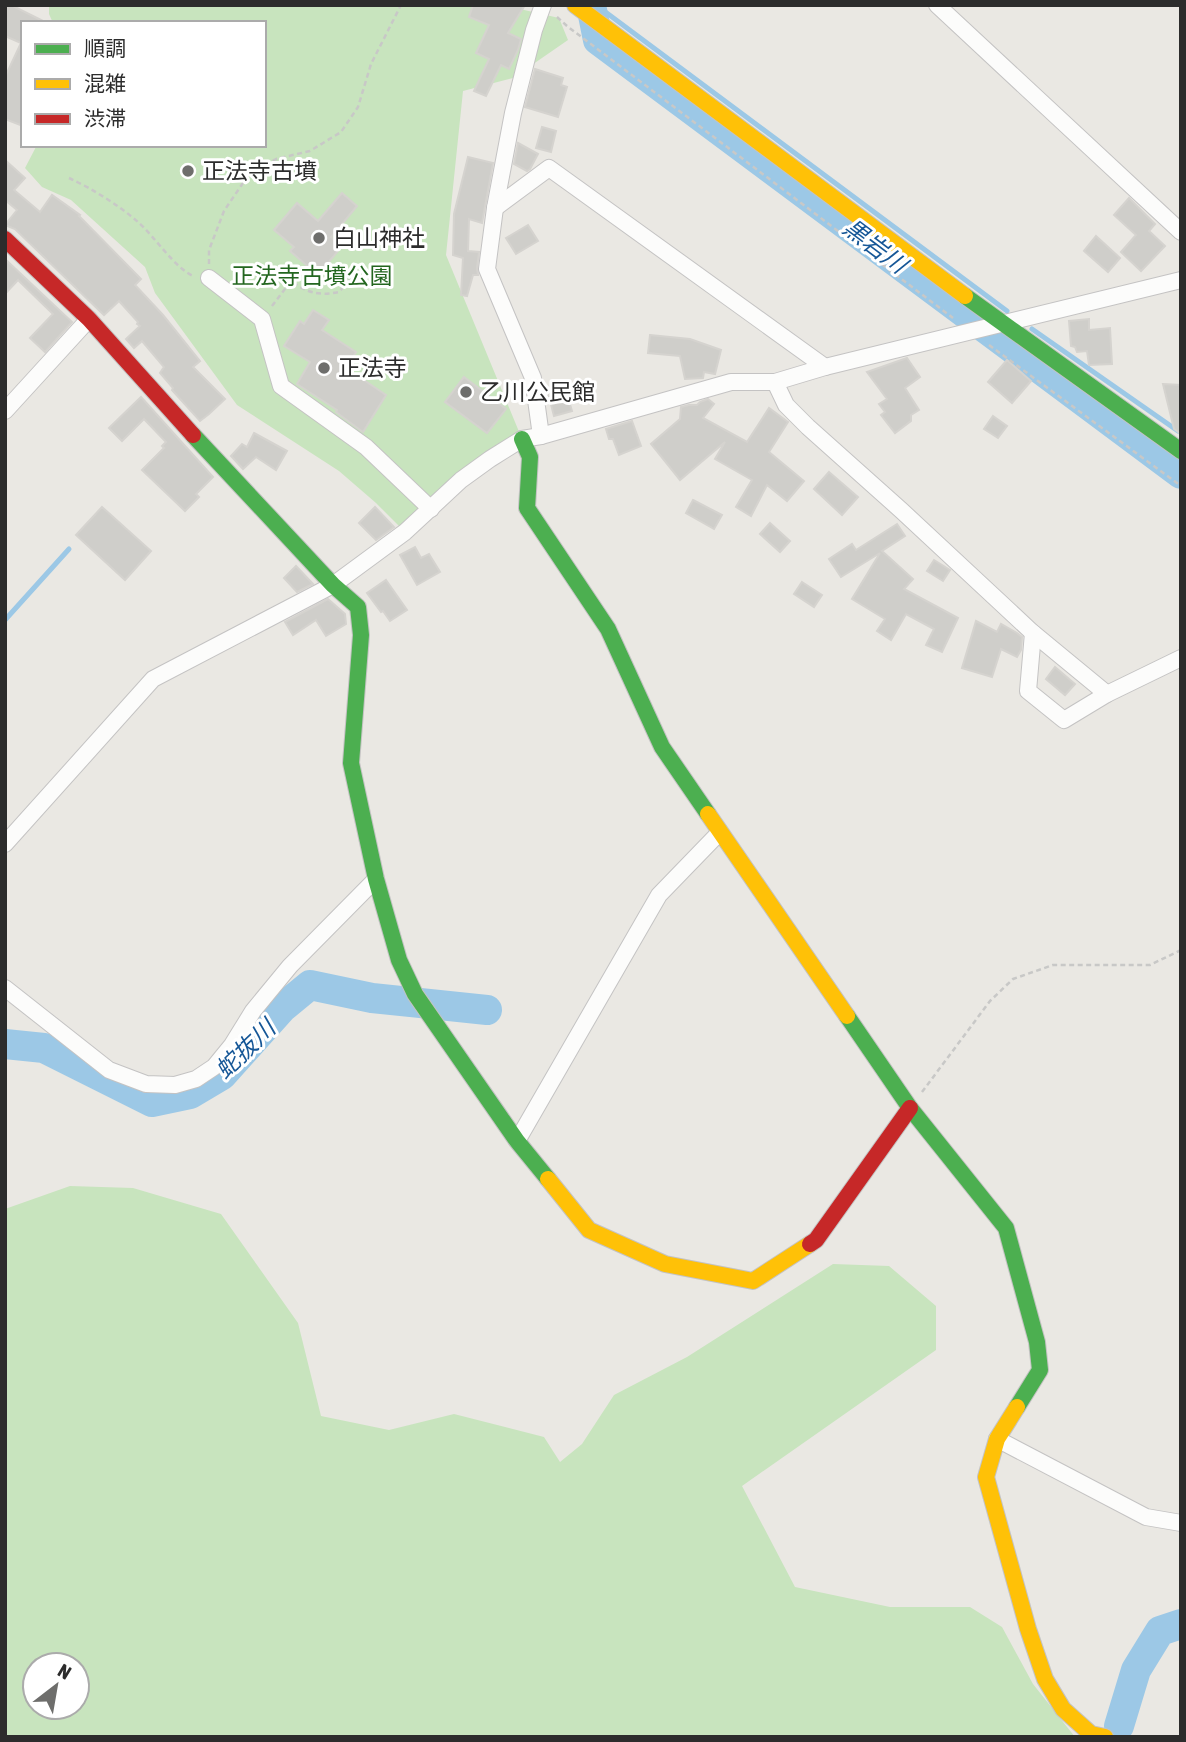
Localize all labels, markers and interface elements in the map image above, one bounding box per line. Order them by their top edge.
legend [21,21,266,147]
text: 順調 [84,36,126,60]
text: 混雑 [84,71,126,95]
text: 渋滞 [84,106,126,130]
place label: 正法寺古墳 [202,158,317,184]
marker: 正法寺古墳 [180,163,196,179]
water label: 黒岩川 [838,214,914,280]
place label: 白山神社 [333,225,425,251]
marker: 白山神社 [311,230,327,246]
park label: 正法寺古墳公園 [232,263,393,289]
place label: 正法寺 [338,355,407,381]
marker: 正法寺 [316,360,332,376]
place label: 乙川公民館 [480,379,595,405]
marker: 乙川公民館 [458,384,474,400]
water label: 蛇抜川 [210,1012,282,1084]
north arrow [21,1651,91,1721]
text: N [54,1659,75,1684]

